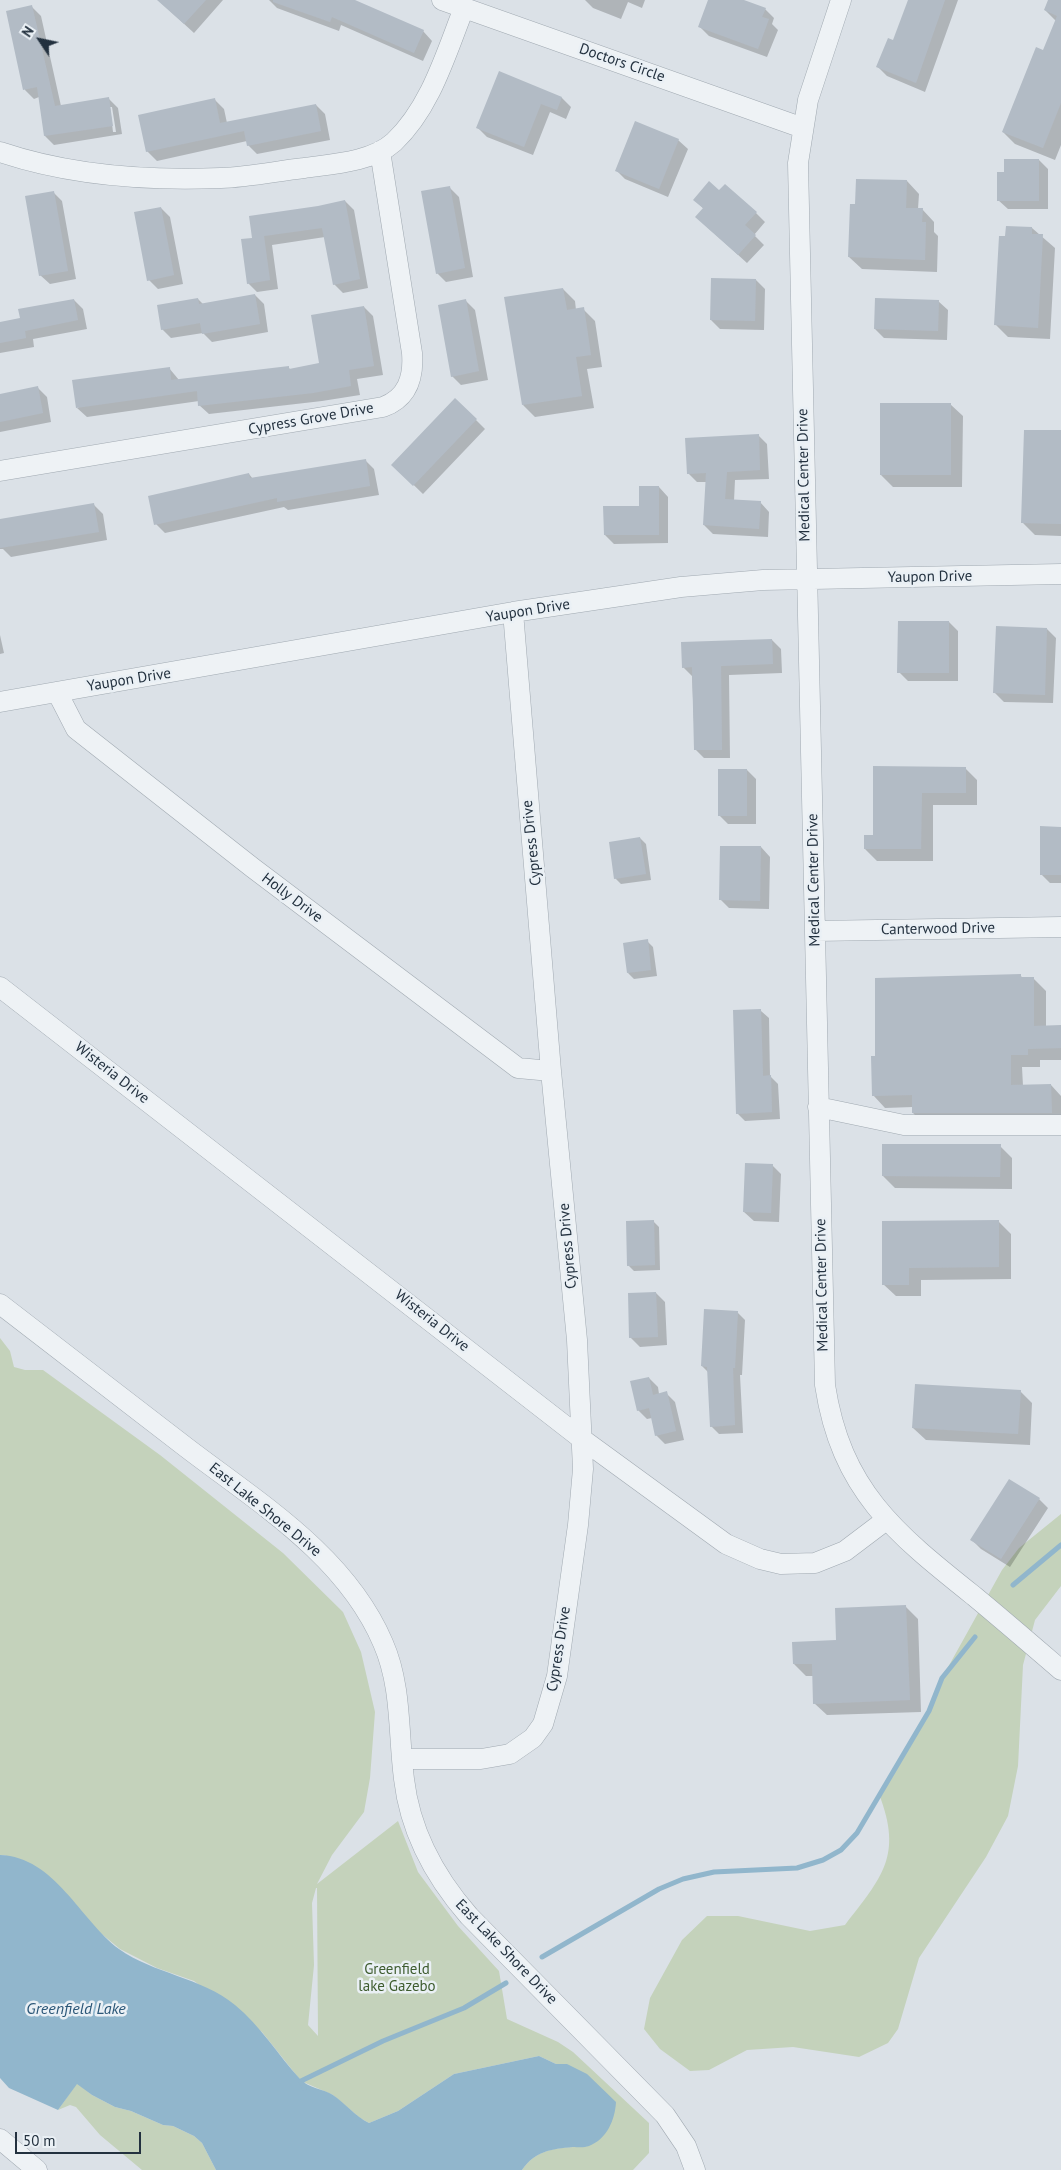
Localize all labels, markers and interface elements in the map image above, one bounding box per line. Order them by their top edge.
north arrow [15,15,65,65]
text: N [18,23,38,40]
street label: Doctors Circle [577,40,667,86]
street label: Cypress Grove Drive [247,399,375,439]
street label: Medical Center Drive [794,408,814,542]
street label: Yaupon Drive [887,567,973,587]
street label: Yaupon Drive [485,595,571,627]
street label: Yaupon Drive [86,664,172,696]
street label: Cypress Drive [519,799,545,887]
street label: Medical Center Drive [804,813,824,947]
street label: Holly Drive [258,869,326,927]
street label: Canterwood Drive [881,919,995,939]
street label: Wisteria Drive [71,1038,153,1108]
street label: Cypress Drive [555,1202,581,1290]
street label: Medical Center Drive [812,1218,832,1352]
street label: Wisteria Drive [391,1286,473,1356]
street label: East Lake Shore Drive [205,1459,325,1561]
street label: Cypress Drive [543,1605,575,1693]
street label: East Lake Shore Drive [451,1896,561,2008]
park label: Greenfield lake Gazebo [358,1961,436,1996]
water label: Greenfield Lake [26,1999,126,2019]
scale bar [18,2122,144,2154]
text: 50 m [23,2131,56,2150]

